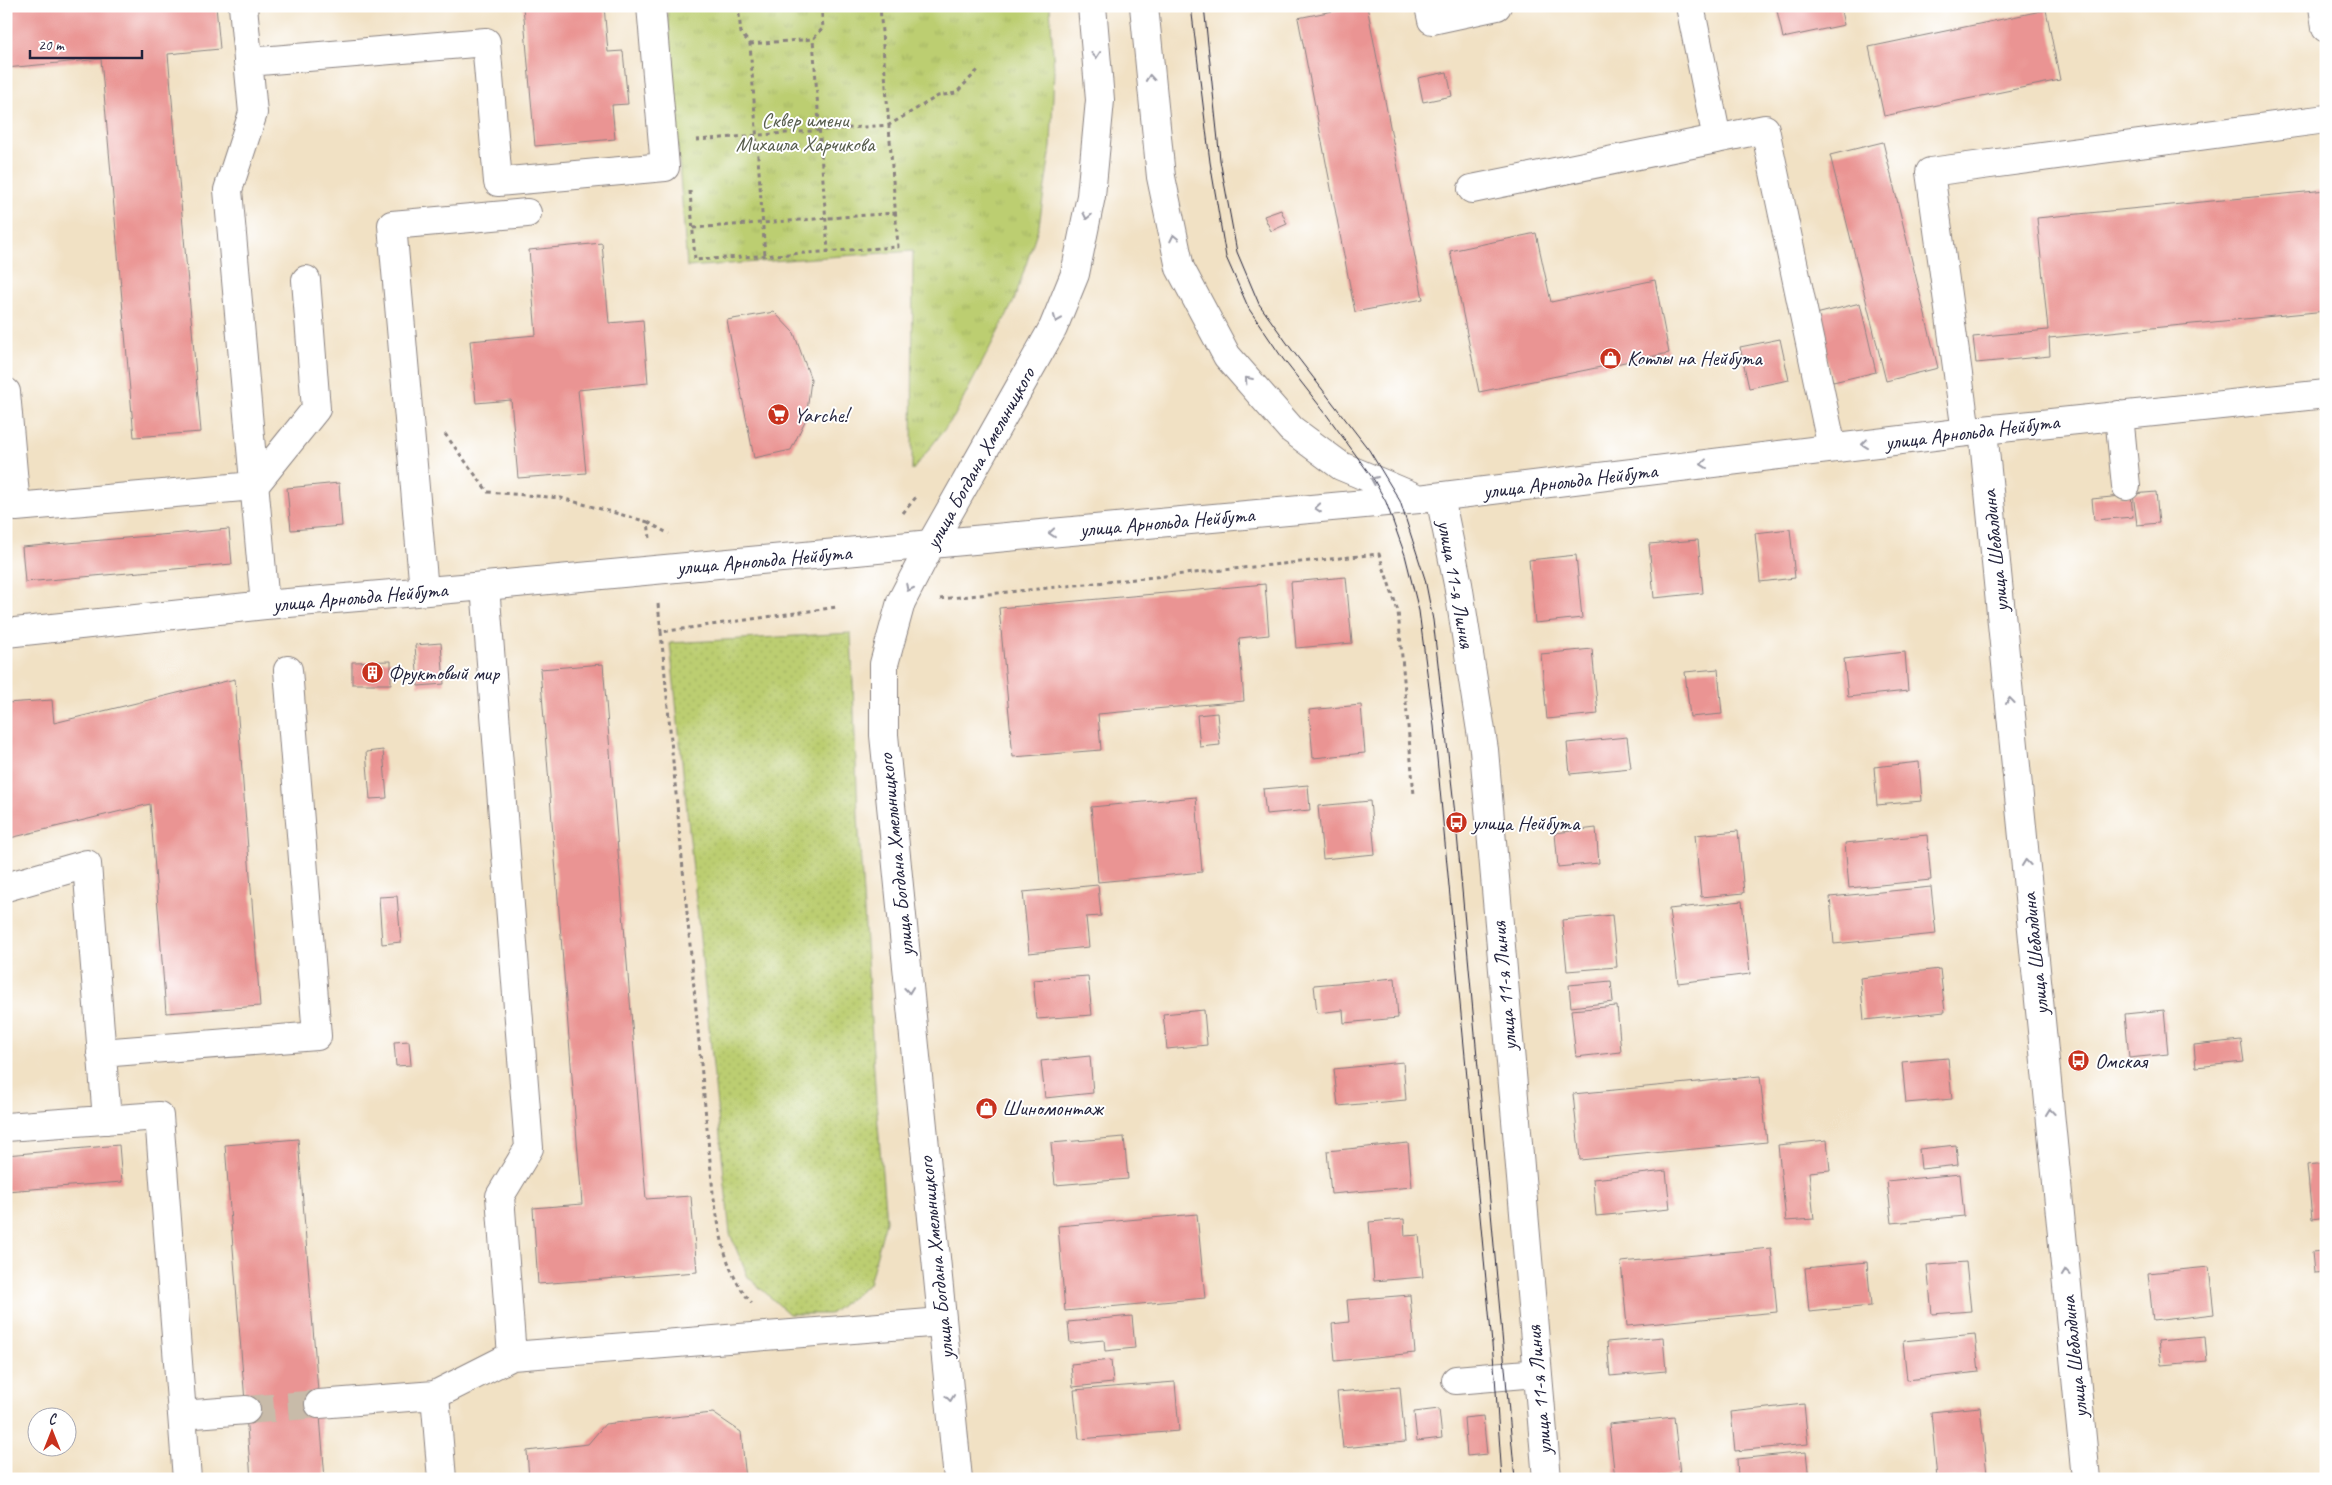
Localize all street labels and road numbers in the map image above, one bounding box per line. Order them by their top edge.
street label: улица Богдана Хмельницкого [918,361,1041,555]
street label: улица Арнольда Нейбута [1882,408,2062,456]
street label: улица Арнольда Нейбута [1480,457,1660,505]
street label: улица Шебалдина [1975,487,2015,615]
street label: улица Арнольда Нейбута [1077,501,1257,543]
street label: улица 11-я Линия [1432,516,1480,651]
street label: улица Арнольда Нейбута [674,539,854,581]
street label: улица Арнольда Нейбута [270,576,450,618]
street label: улица Богдана Хмельницкого [872,751,920,959]
street label: улица Шебалдина [2015,890,2055,1018]
street label: улица 11-я Линия [1485,919,1523,1054]
street label: улица Богдана Хмельницкого [912,1154,960,1362]
street label: улица Шебалдина [2054,1293,2094,1421]
street label: улица 11-я Линия [1520,1323,1558,1458]

